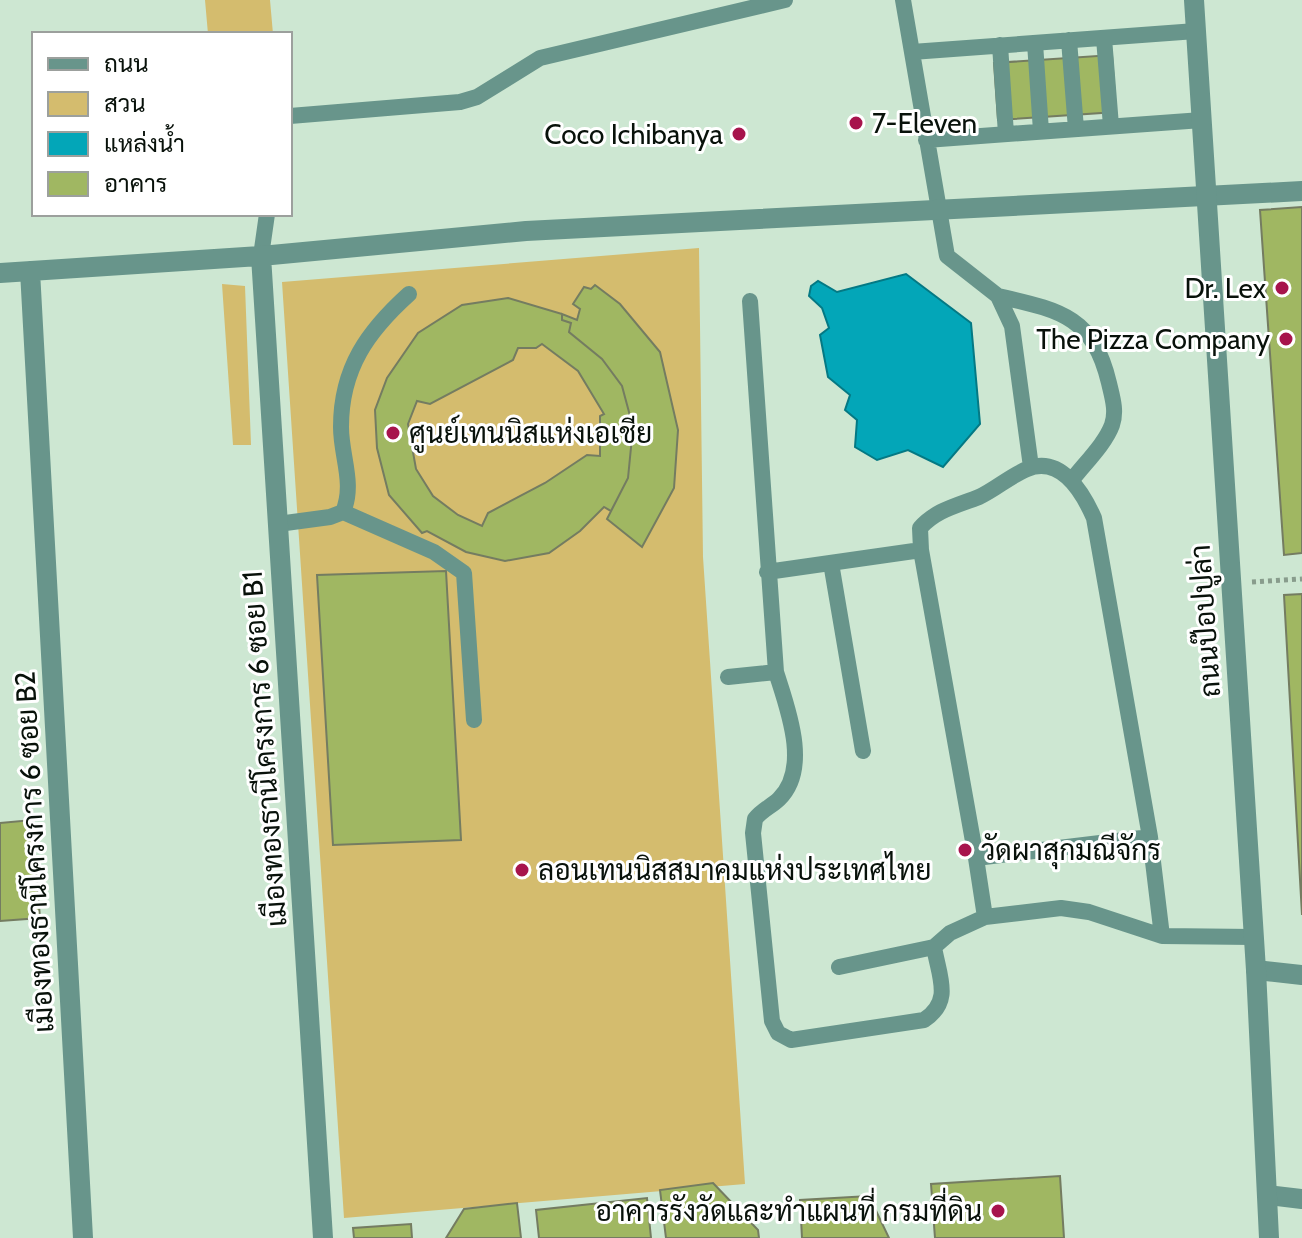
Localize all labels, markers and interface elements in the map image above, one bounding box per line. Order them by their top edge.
legend [32,32,292,216]
text: ถนน [104,49,149,78]
text: สวน [104,89,146,118]
place label: 7-Eleven [872,106,977,140]
marker: 7-Eleven [847,114,865,132]
place label: Coco Ichibanya [544,117,724,151]
text: แหล่งน้ำ [104,124,185,158]
marker: Coco Ichibanya [730,125,748,143]
text: อาคาร [104,169,167,198]
place label: Dr. Lex [1184,271,1266,305]
marker: Dr. Lex [1273,279,1291,297]
place label: The Pizza Company [1036,322,1270,356]
marker: The Pizza Company [1277,330,1295,348]
place label: ศูนย์เทนนิสแห่งเอเชีย [409,414,652,453]
marker: ศูนย์เทนนิสแห่งเอเชีย [384,424,402,442]
street label: ถนนป๊อปปูล่า [1183,543,1230,699]
street label: เมืองทองธานีโครงการ 6 ซอย B1 [233,570,293,928]
street label: เมืองทองธานีโครงการ 6 ซอย B2 [6,670,60,1034]
place label: วัดผาสุกมณีจักร [981,832,1161,870]
marker: วัดผาสุกมณีจักร [956,841,974,859]
place label: ลอนเทนนิสสมาคมแห่งประเทศไทย [538,851,931,887]
marker: ลอนเทนนิสสมาคมแห่งประเทศไทย [513,861,531,879]
place label: อาคารรังวัดและทำแผนที่ กรมที่ดิน [596,1187,982,1228]
marker: อาคารรังวัดและทำแผนที่ กรมที่ดิน [989,1202,1007,1220]

